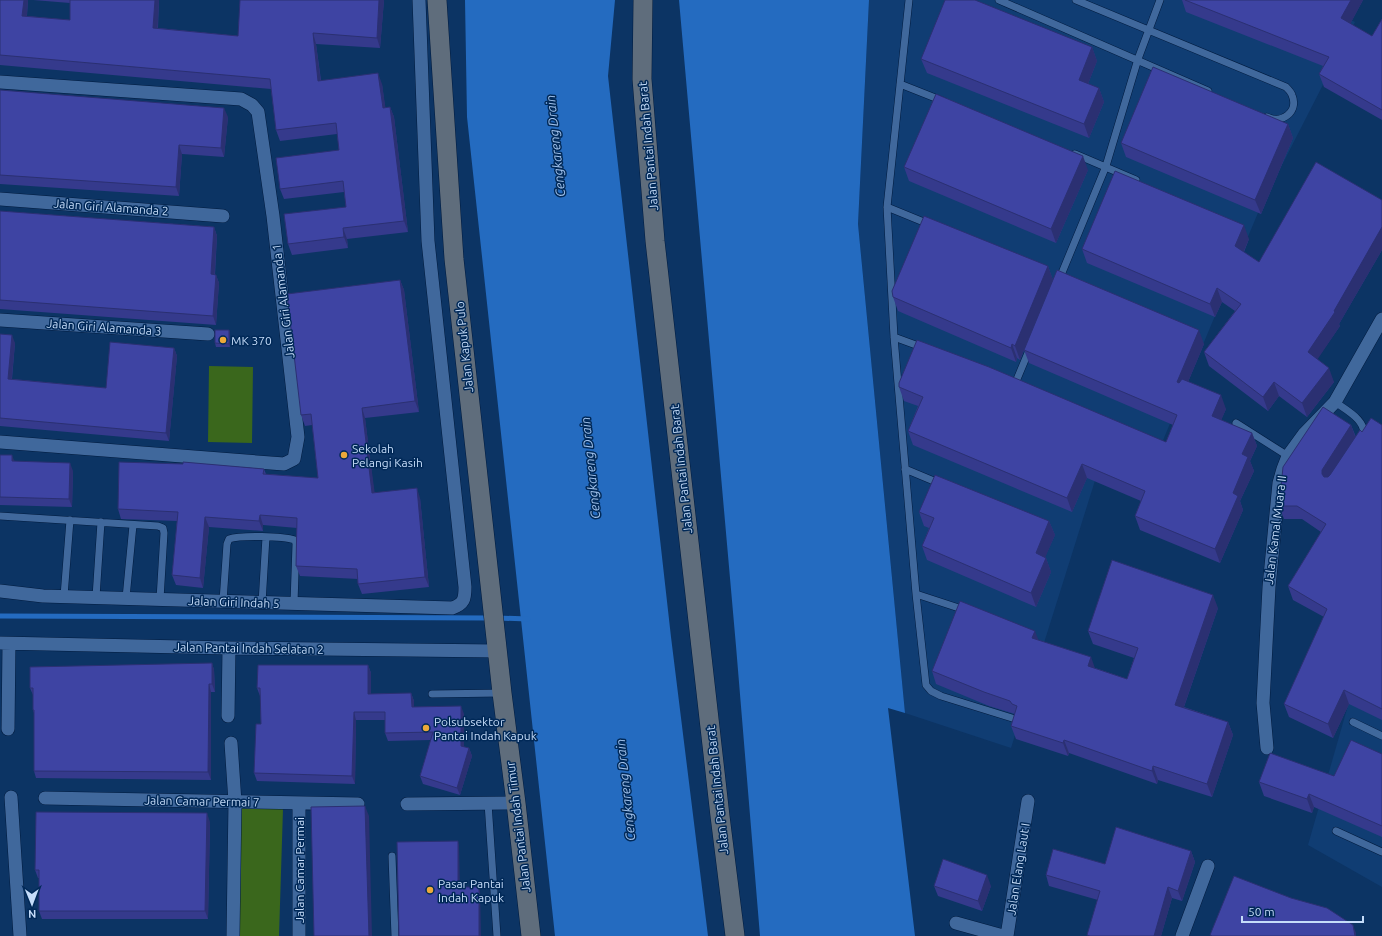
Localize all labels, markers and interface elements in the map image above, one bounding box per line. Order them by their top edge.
street label: Jalan Pantai Indah Barat [636,81,660,211]
water label: Cengkareng Drain [543,94,567,198]
street label: Jalan Giri Alamanda 2 [53,196,169,218]
street label: Jalan Giri Alamanda 1 [270,243,296,359]
street label: Jalan Kapuk Pulo [453,301,475,393]
street label: Jalan Giri Alamanda 3 [46,316,162,338]
place label: MK 370 [231,334,272,347]
marker: MK 370 [218,335,228,345]
street label: Jalan Pantai Indah Barat [668,404,694,534]
water label: Cengkareng Drain [578,416,602,520]
place label: Sekolah Pelangi Kasih [352,442,423,469]
marker: Sekolah Pelangi Kasih [339,450,349,460]
street label: Jalan Kamal Muara II [1262,475,1288,585]
street label: Jalan Giri Indah 5 [188,594,280,610]
street label: Jalan Pantai Indah Selatan 2 [174,640,324,656]
place label: Polsubsektor Pantai Indah Kapuk [434,715,537,742]
marker: Polsubsektor Pantai Indah Kapuk [421,723,431,733]
street label: Jalan Pantai Indah Barat [704,725,730,855]
water label: Cengkareng Drain [613,738,637,842]
street label: Jalan Pantai Indah Timur [503,760,532,893]
street label: Jalan Camar Permai 7 [144,793,260,809]
street label: Jalan Camar Permai [293,817,306,923]
street label: Jalan Elang Laut I [1004,822,1032,916]
place label: Pasar Pantai Indah Kapuk [438,877,504,904]
north arrow [12,884,52,924]
marker: Pasar Pantai Indah Kapuk [425,885,435,895]
scale bar [1242,898,1363,924]
text: 50 m [1248,905,1275,918]
text: N [28,908,36,920]

